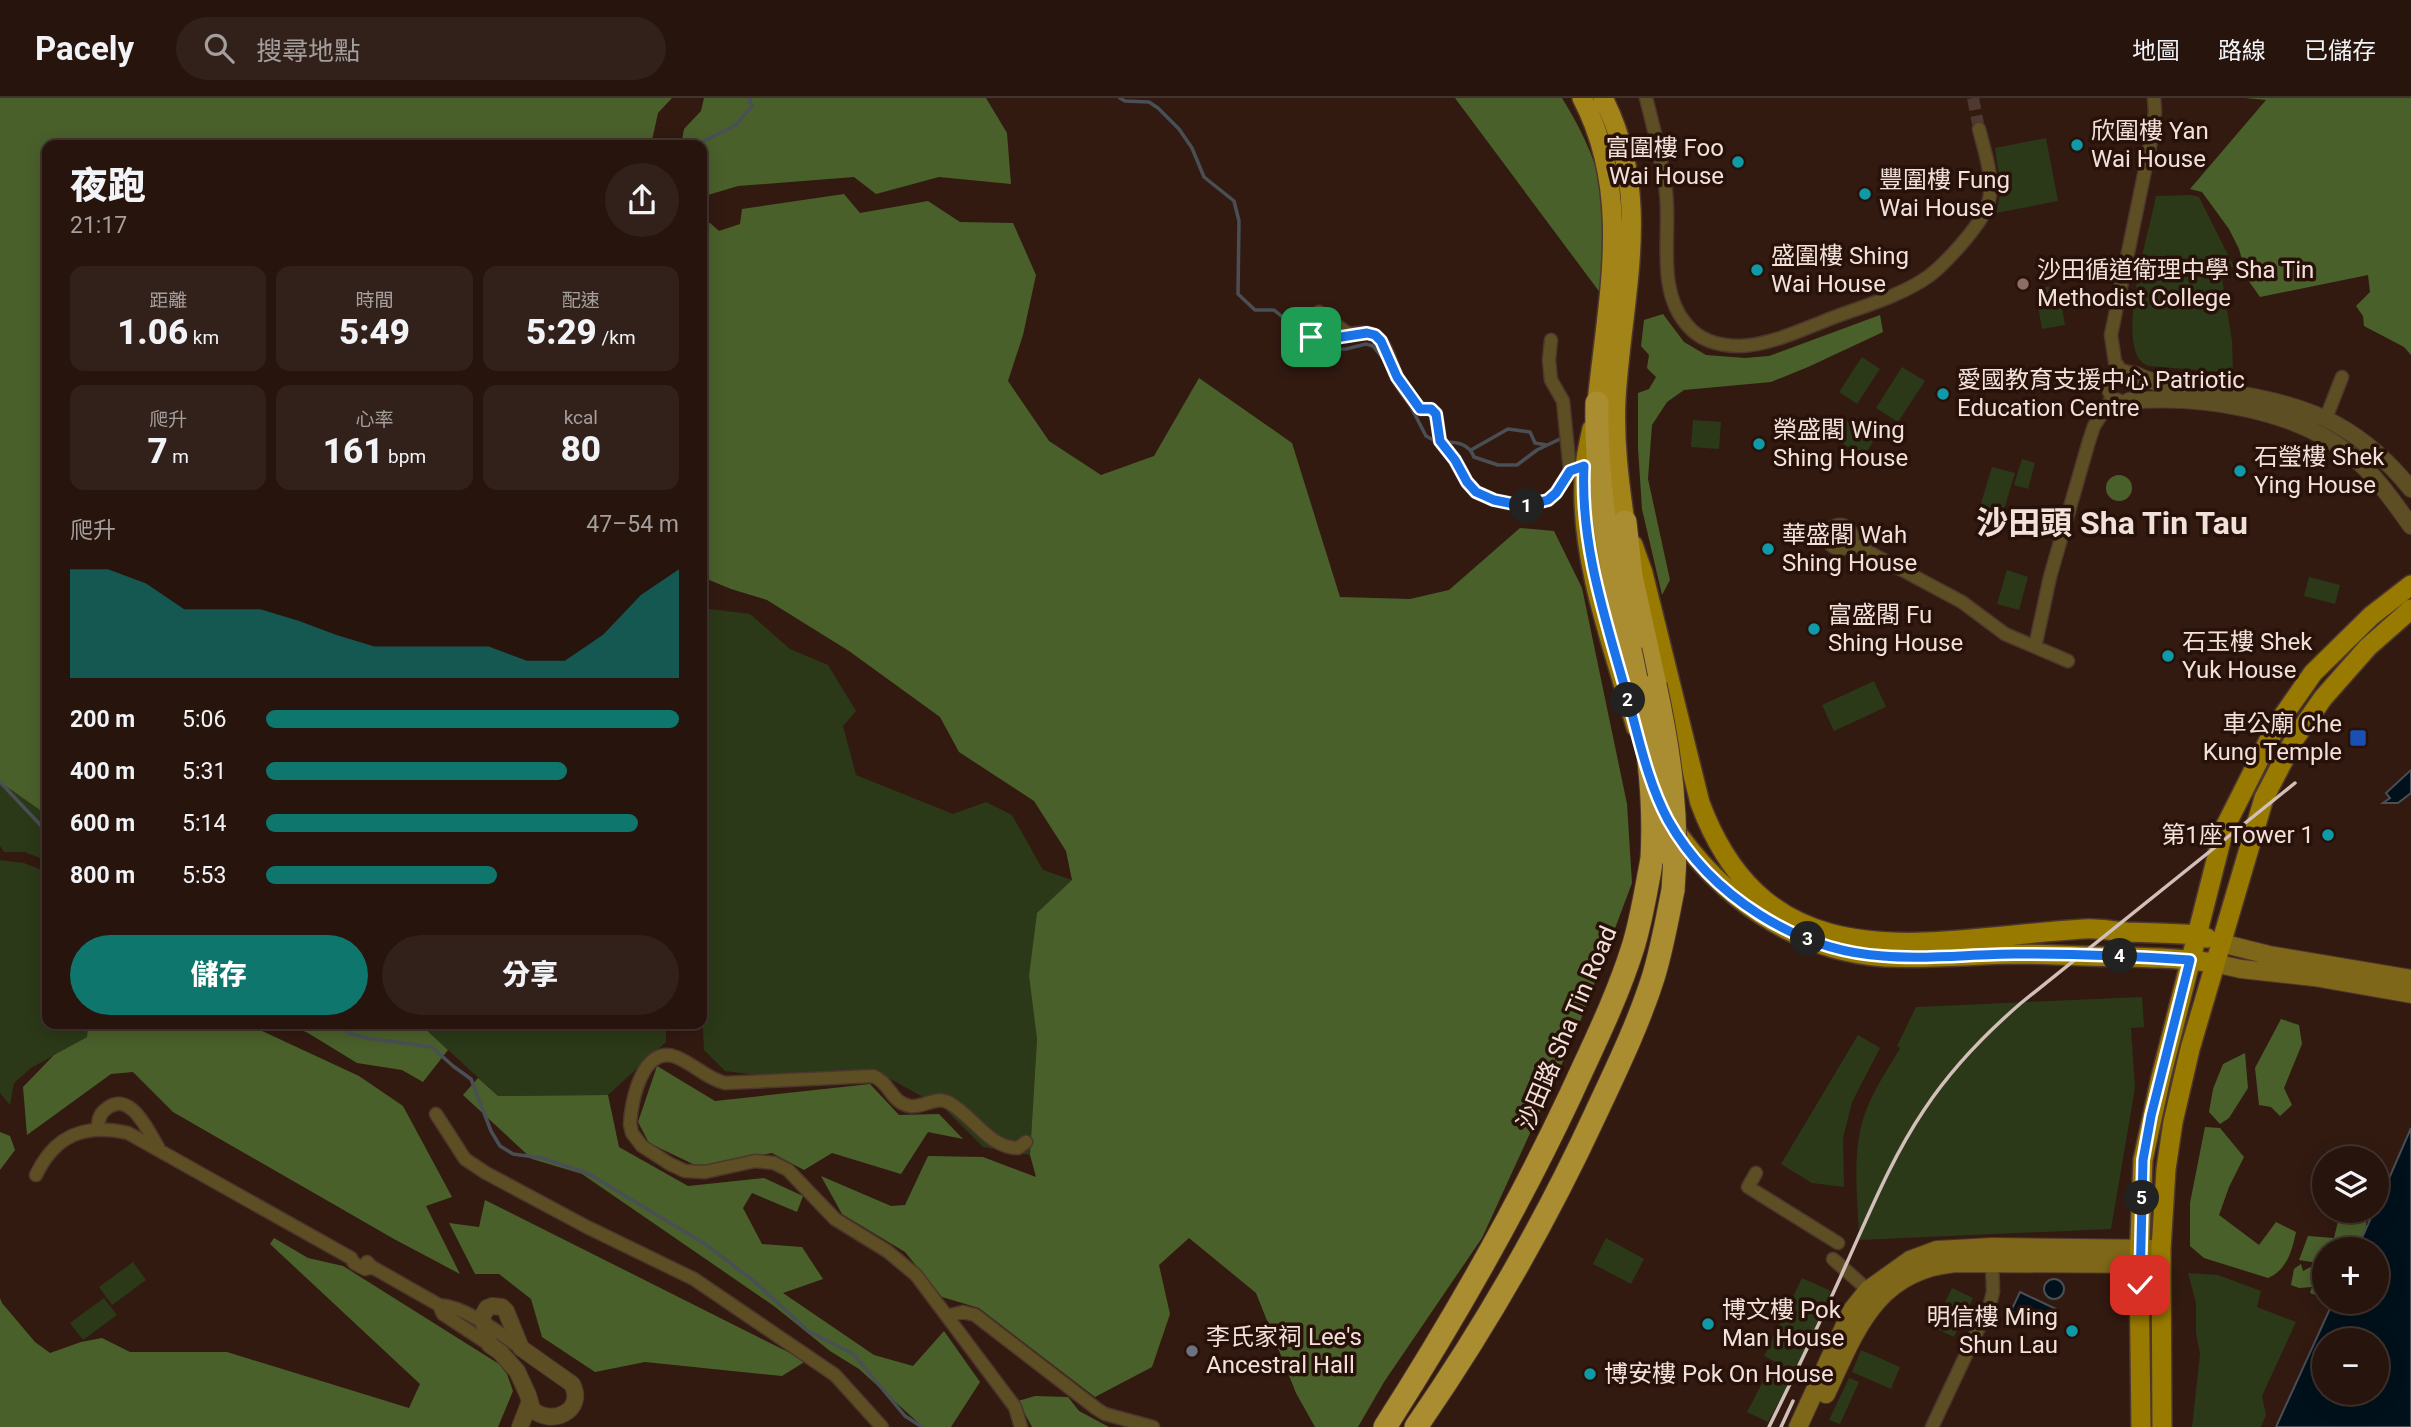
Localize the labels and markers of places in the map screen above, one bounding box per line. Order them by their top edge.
place label: 欣圍樓 Yan Wai House [2091,117,2209,173]
place label: 富圍樓 Foo Wai House [1606,134,1724,190]
marker: 欣圍樓 Yan Wai House [2069,137,2085,153]
marker: 富圍樓 Foo Wai House [1730,154,1746,170]
place label: 豐圍樓 Fung Wai House [1879,166,2010,222]
marker: 豐圍樓 Fung Wai House [1857,186,1873,202]
place label: 盛圍樓 Shing Wai House [1771,242,1909,298]
place label: 沙田循道衛理中學 Sha Tin Methodist College [2037,256,2314,312]
marker: 盛圍樓 Shing Wai House [1749,262,1765,278]
marker: 沙田循道衛理中學 Sha Tin Methodist College [2015,276,2031,292]
pin [1281,307,1341,367]
place label: 愛國教育支援中心 Patriotic Education Centre [1957,366,2245,422]
marker: 愛國教育支援中心 Patriotic Education Centre [1935,386,1951,402]
place label: 榮盛閣 Wing Shing House [1773,416,1908,472]
marker: 榮盛閣 Wing Shing House [1751,436,1767,452]
place label: 石瑩樓 Shek Ying House [2254,443,2385,499]
marker: 石瑩樓 Shek Ying House [2232,463,2248,479]
pin: 1 [1510,488,1544,524]
place label: 華盛閣 Wah Shing House [1782,521,1917,577]
marker: 華盛閣 Wah Shing House [1760,541,1776,557]
place label: 富盛閣 Fu Shing House [1828,601,1963,657]
marker: 富盛閣 Fu Shing House [1806,621,1822,637]
place label: 石玉樓 Shek Yuk House [2182,628,2313,684]
marker: 石玉樓 Shek Yuk House [2160,648,2176,664]
pin: 2 [1610,682,1646,718]
place label: 車公廟 Che Kung Temple [2203,710,2342,766]
marker: 車公廟 Che Kung Temple [2348,728,2368,748]
place label: 第1座 Tower 1 [2161,821,2314,849]
marker: 第1座 Tower 1 [2320,827,2336,843]
pin: 3 [1790,922,1826,956]
pin: 4 [2102,938,2138,974]
pin: 5 [2124,1180,2160,1216]
pin [2110,1255,2170,1315]
place label: 博文樓 Pok Man House [1722,1296,1844,1352]
place label: 明信樓 Ming Shun Lau [1927,1303,2058,1359]
marker: 博文樓 Pok Man House [1700,1316,1716,1332]
place label: 李氏家祠 Lee's Ancestral Hall [1206,1323,1362,1379]
marker: 明信樓 Ming Shun Lau [2064,1323,2080,1339]
marker: 李氏家祠 Lee's Ancestral Hall [1184,1343,1200,1359]
place label: 博安樓 Pok On House [1604,1360,1834,1388]
marker: 博安樓 Pok On House [1582,1366,1598,1382]

